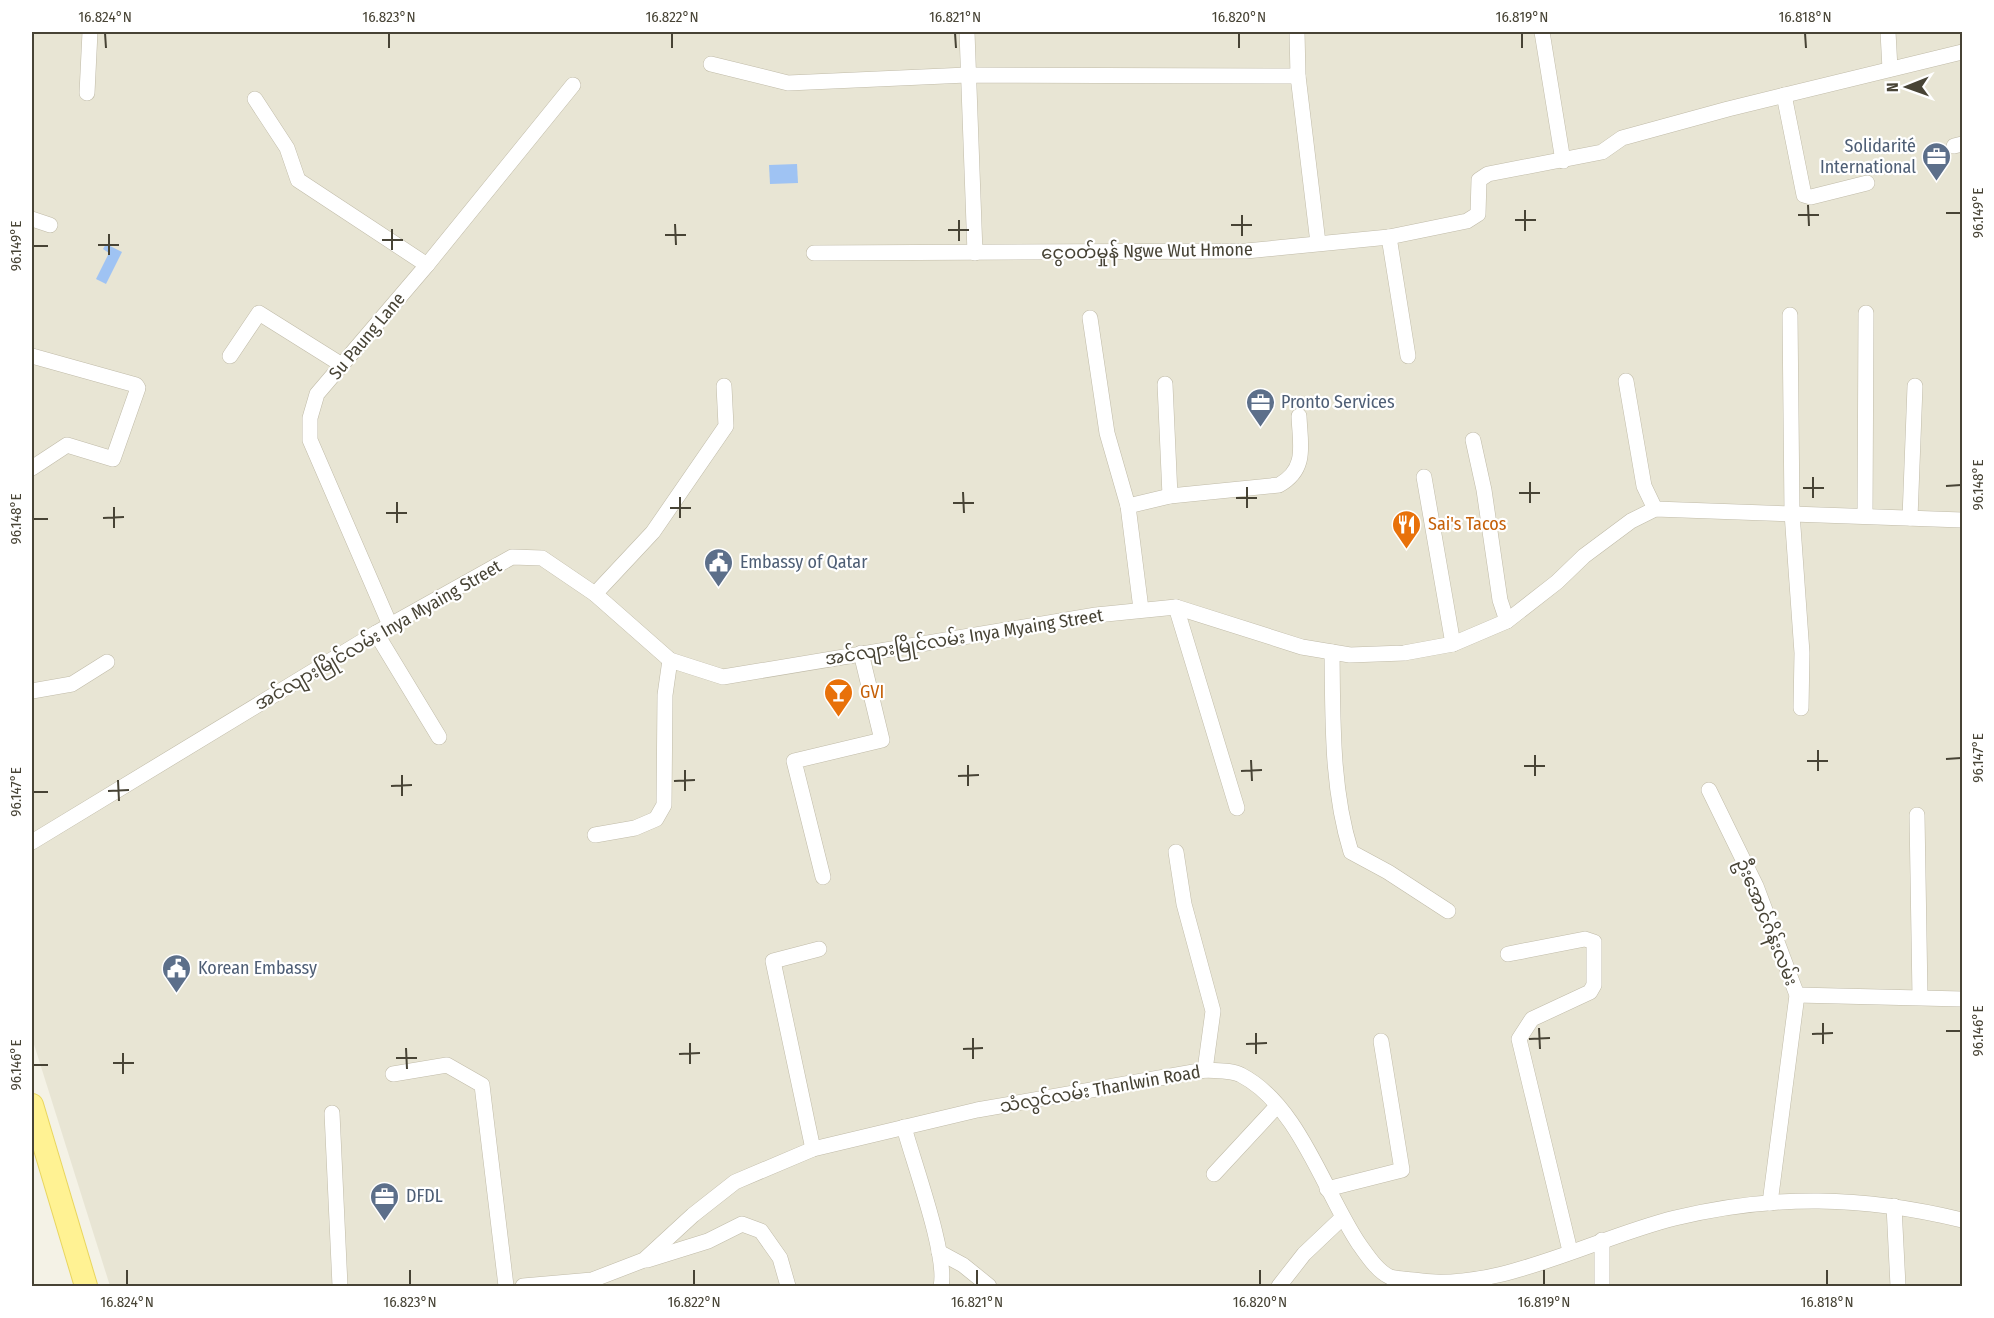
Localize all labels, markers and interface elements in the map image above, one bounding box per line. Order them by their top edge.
text: 16.824°N [78,8,132,26]
text: 16.823°N [362,8,416,26]
text: 16.822°N [645,8,699,26]
text: 16.821°N [929,8,981,26]
text: 16.820°N [1212,8,1266,26]
text: 16.819°N [1496,8,1548,26]
text: 16.818°N [1778,8,1832,26]
north arrow [1877,57,1937,117]
text: N [1883,82,1902,92]
place label: Solidarité International [1820,135,1916,178]
office icon: Solidarité International [1921,140,1953,182]
text: 96.149°E [1969,188,1987,238]
text: 96.149°E [7,221,25,271]
street label: ငွေဝတ်မှုန် Ngwe Wut Hmone [1041,236,1253,268]
street label: Su Paung Lane [324,288,410,384]
office icon: Pronto Services [1244,386,1276,428]
place label: Pronto Services [1281,391,1395,413]
text: 96.148°E [1969,459,1987,511]
text: 96.148°E [7,493,25,545]
restaurant icon: Sai's Tacos [1391,508,1423,550]
place label: Sai's Tacos [1428,513,1507,535]
public building icon: Embassy of Qatar [703,546,735,588]
place label: Embassy of Qatar [740,551,868,573]
street label: အင်လျားမြိုင်လမ်း Inya Myaing Street [249,553,507,718]
street label: အင်လျားမြိုင်လမ်း Inya Myaing Street [823,601,1105,674]
bar icon: GVI [823,676,855,718]
place label: GVI [860,681,884,703]
text: 96.147°E [1969,733,1987,783]
text: 96.147°E [7,767,25,817]
street label: ဦးအောင်ဂိန်းလမ်း [1728,854,1805,990]
public building icon: Korean Embassy [161,952,193,994]
place label: Korean Embassy [198,957,317,979]
text: 96.146°E [1969,1006,1987,1056]
text: 96.146°E [7,1040,25,1090]
street label: သံလွင်လမ်း Thanlwin Road [998,1059,1203,1121]
office icon: DFDL [369,1180,401,1222]
place label: DFDL [406,1185,443,1207]
text: 16.824°N [100,1293,154,1311]
text: 16.823°N [383,1293,437,1311]
text: 16.822°N [667,1293,721,1311]
text: 16.821°N [951,1293,1003,1311]
text: 16.820°N [1233,1293,1287,1311]
text: 16.819°N [1518,1293,1570,1311]
text: 16.818°N [1800,1293,1854,1311]

